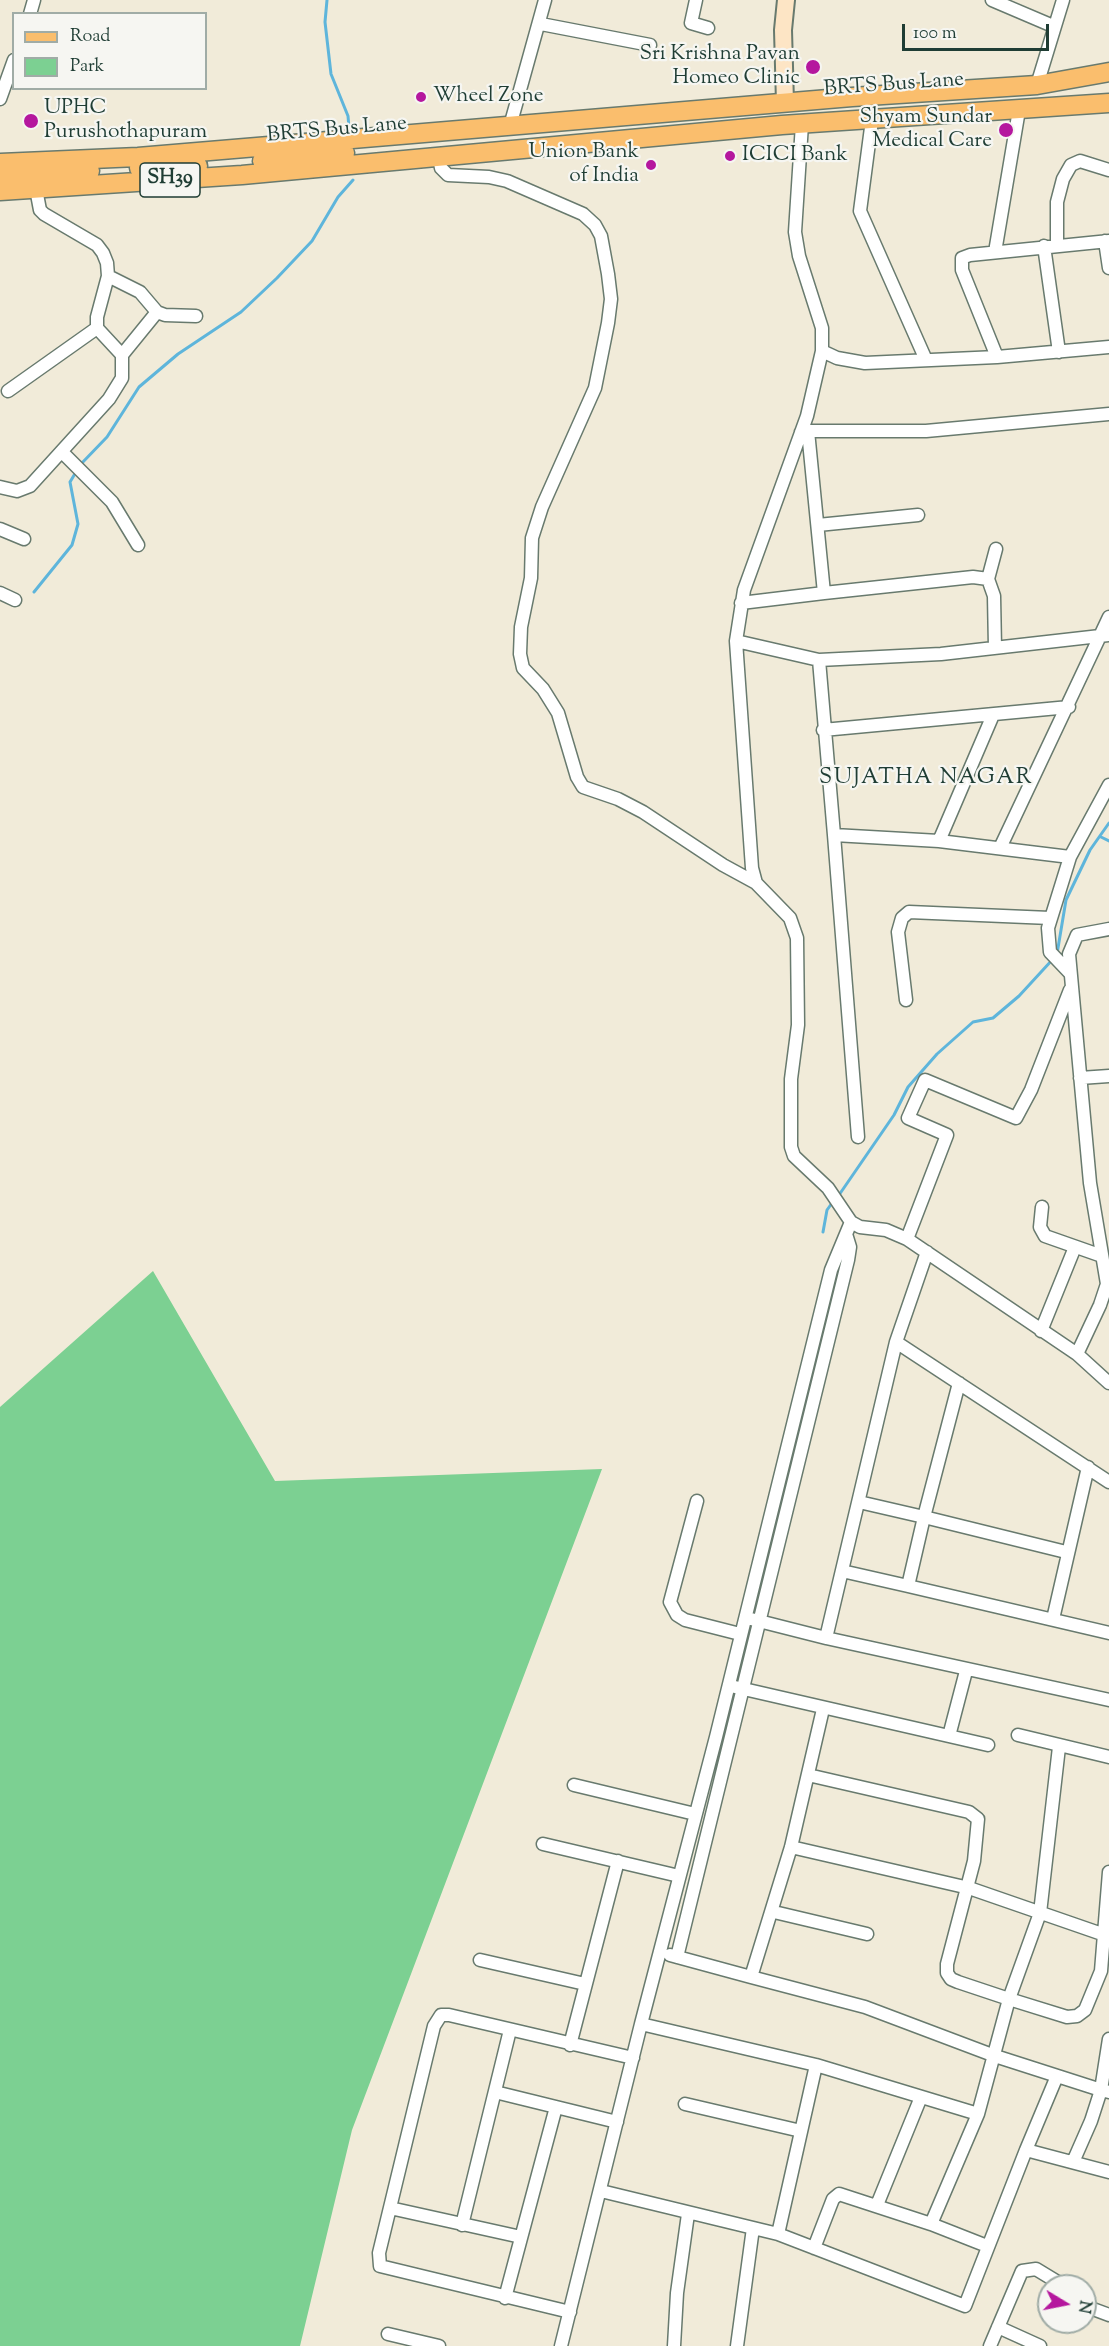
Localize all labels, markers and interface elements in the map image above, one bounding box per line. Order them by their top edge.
legend [12,12,207,90]
scale bar [905,12,1052,50]
text: 100 m [913,21,957,47]
text: Road [70,24,110,50]
place label: Sri Krishna Pavan Homeo Clinic [639,42,800,92]
text: Park [70,54,104,80]
marker: Sri Krishna Pavan Homeo Clinic [804,58,822,76]
street label: BRTS Bus Lane [823,69,965,103]
place label: Wheel Zone [433,84,544,110]
marker: Wheel Zone [414,90,428,104]
place label: UPHC Purushothapuram [44,96,207,146]
place label: Shyam Sundar Medical Care [859,105,992,155]
marker: UPHC Purushothapuram [22,112,40,130]
street label: BRTS Bus Lane [266,112,408,150]
marker: Shyam Sundar Medical Care [997,121,1015,139]
place label: Union Bank of India [528,140,639,190]
place label: ICICI Bank [742,143,848,169]
marker: ICICI Bank [723,149,737,163]
marker: Union Bank of India [644,158,658,172]
road number: SH39 [140,163,200,197]
district label: SUJATHA NAGAR [819,766,1033,792]
north arrow [1037,2274,1097,2334]
text: N [1071,2299,1096,2315]

